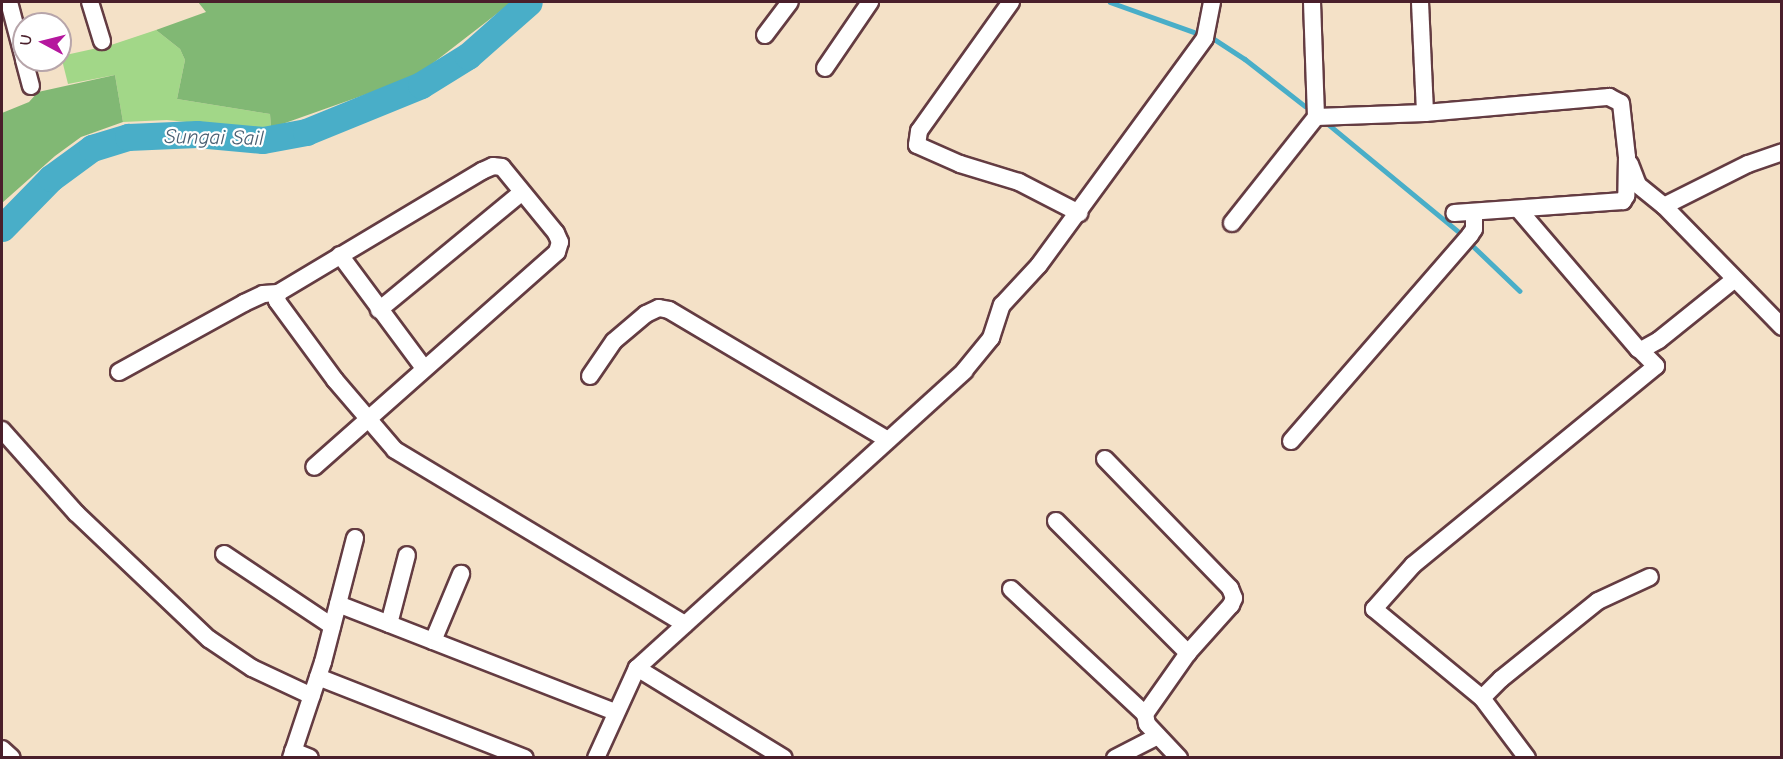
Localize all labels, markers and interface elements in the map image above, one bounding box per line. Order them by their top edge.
north arrow [12,12,72,72]
text: U [17,34,36,46]
water label: Sungai Sail [164,124,264,150]

